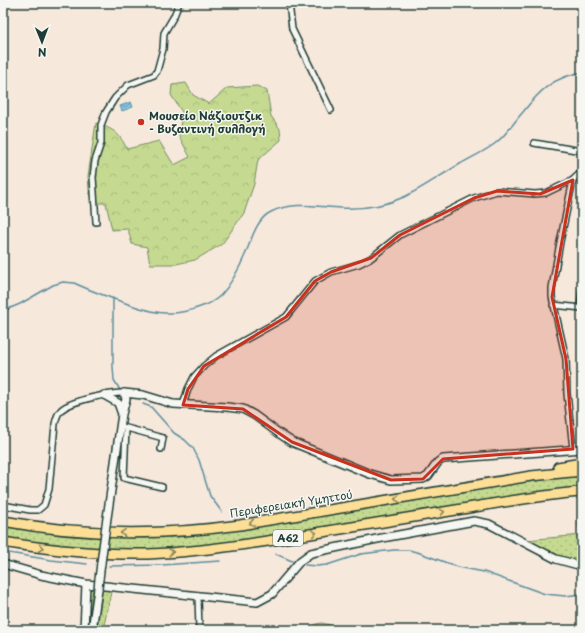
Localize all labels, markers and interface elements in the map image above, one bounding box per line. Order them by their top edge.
north arrow [22,22,62,62]
text: N [37,44,47,61]
place label: Μουσείο Νάζιουτζικ - Βυζαντινή συλλογή [149,107,265,137]
marker: Μουσείο Νάζιουτζικ - Βυζαντινή συλλογή [136,117,146,127]
street label: Περιφερειακή Υμηττού [228,485,354,522]
one-way arrow [394,494,400,502]
one-way arrow [439,508,445,517]
one-way arrow [249,518,255,527]
one-way arrow [120,529,126,538]
road number: Α62 [273,530,303,546]
one-way arrow [311,530,317,538]
one-way arrow [38,543,45,552]
one-way arrow [168,548,174,557]

